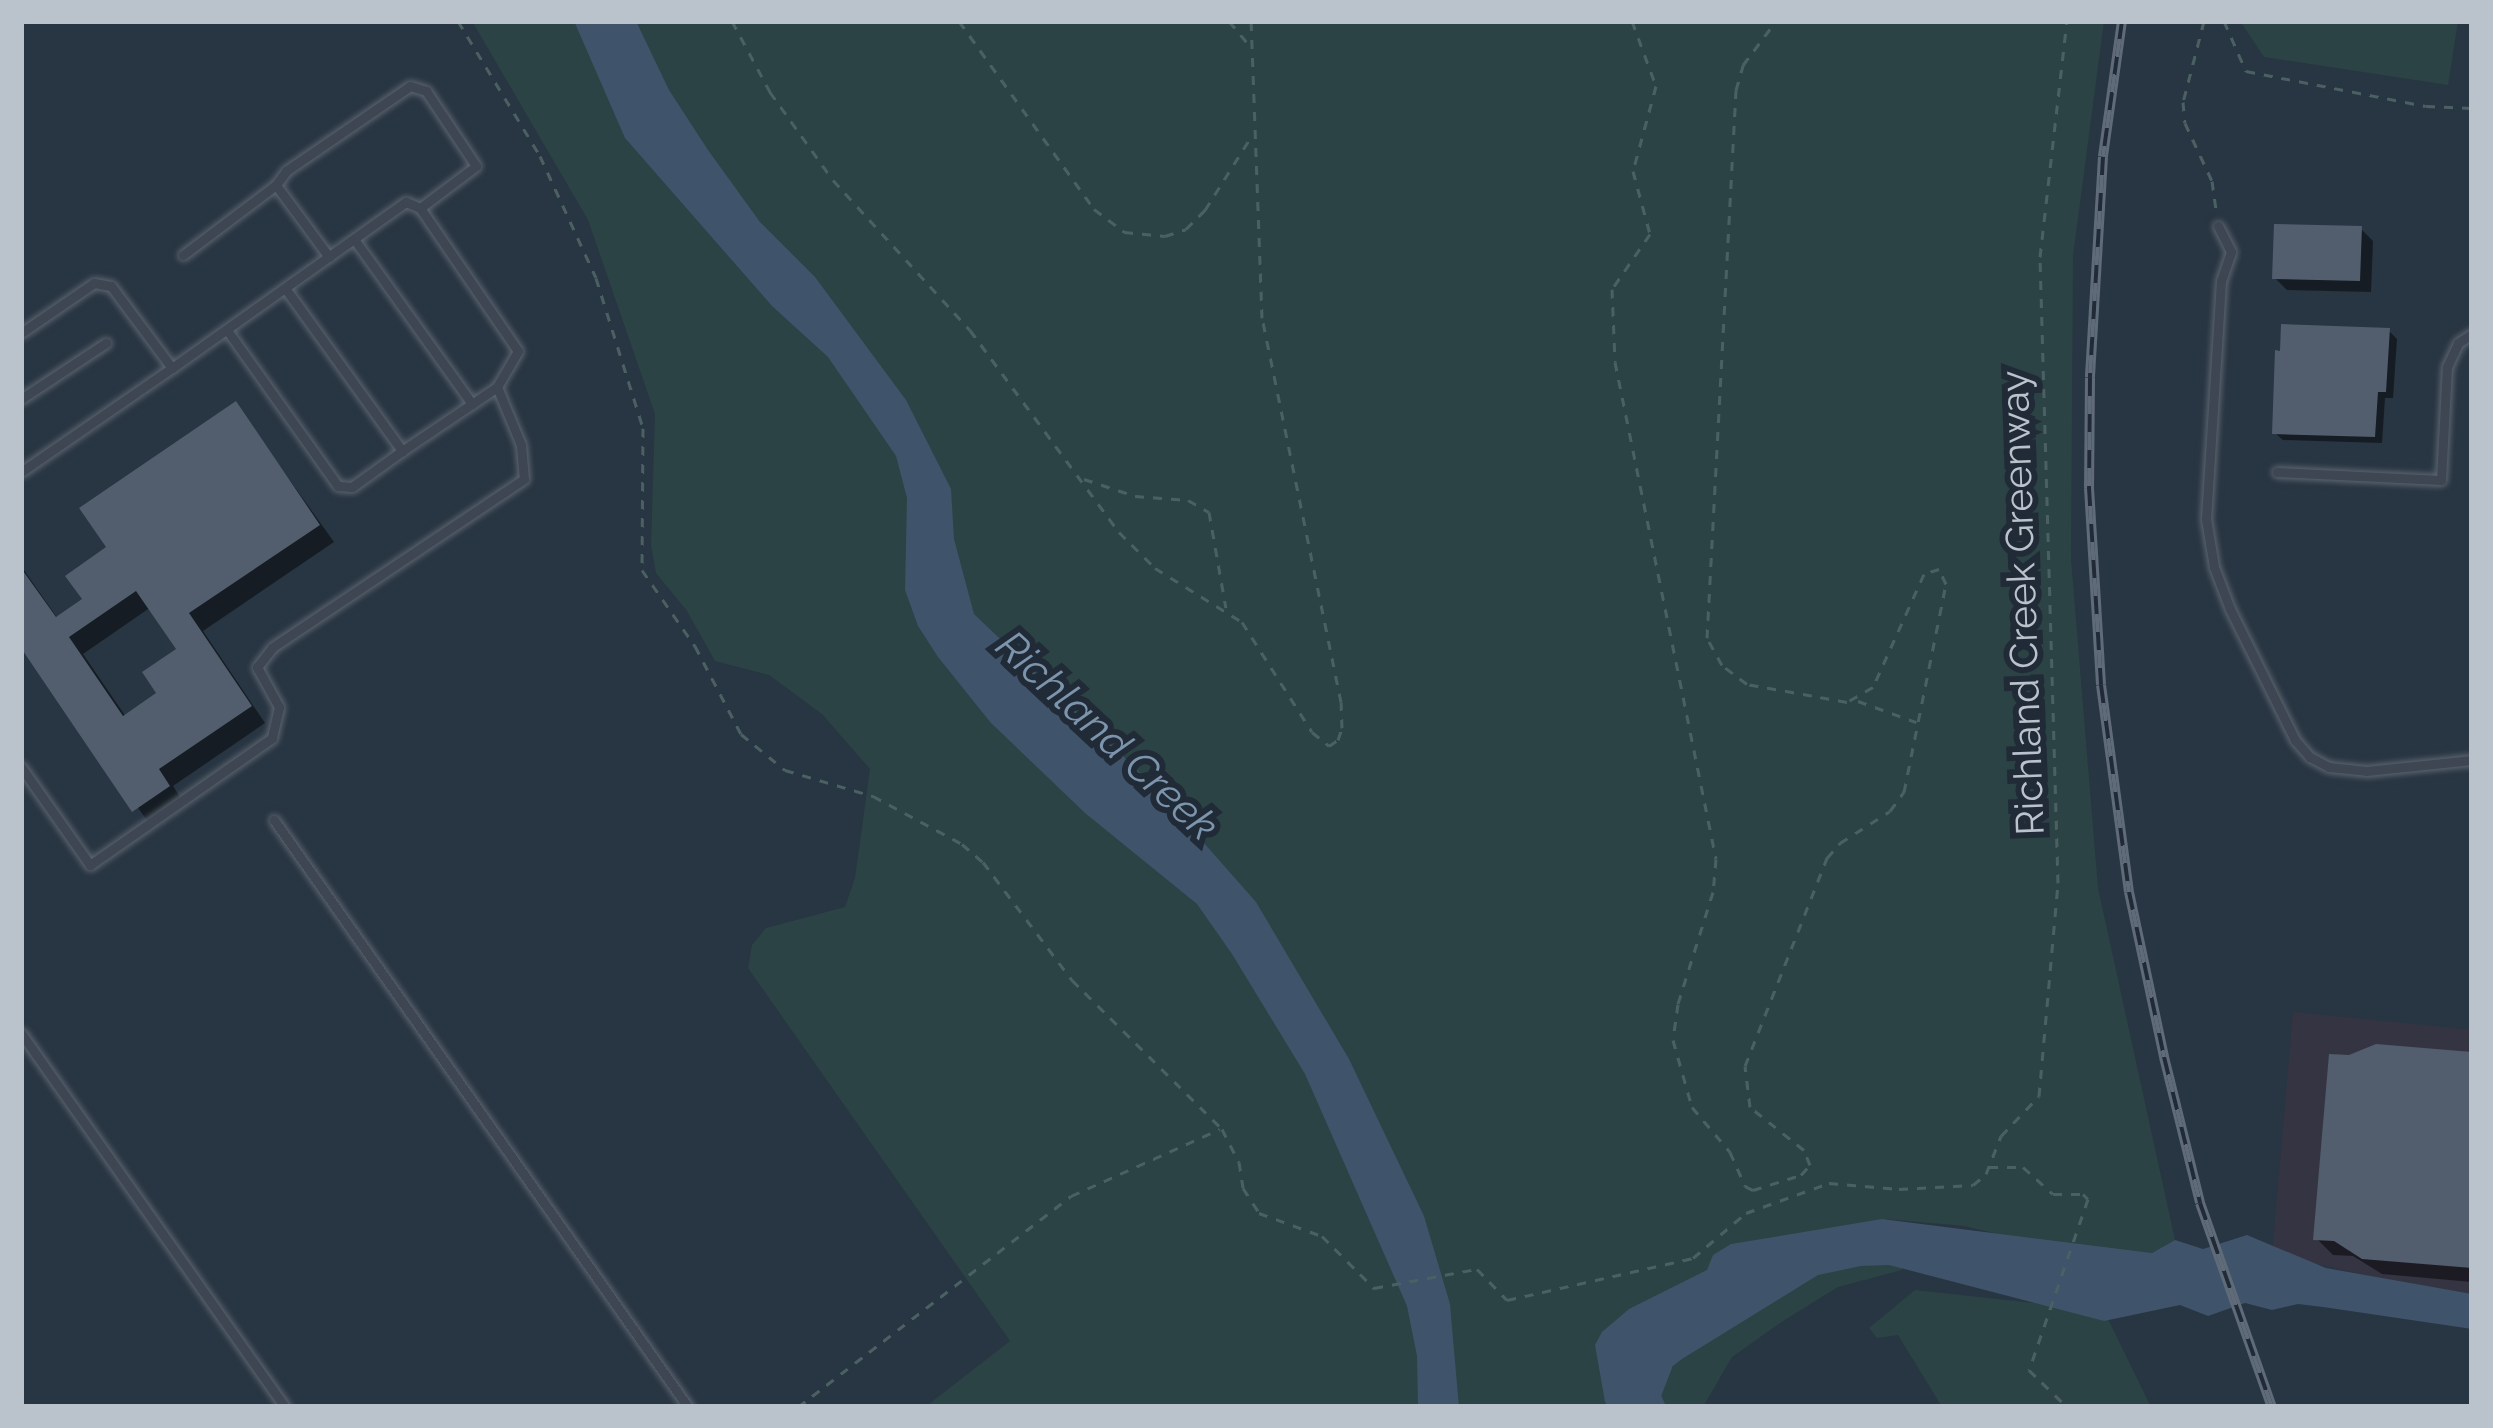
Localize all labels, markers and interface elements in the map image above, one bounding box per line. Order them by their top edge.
street label: Richland Creek Greenway [1990,370,2054,836]
water label: Richland Creek [986,621,1228,851]

